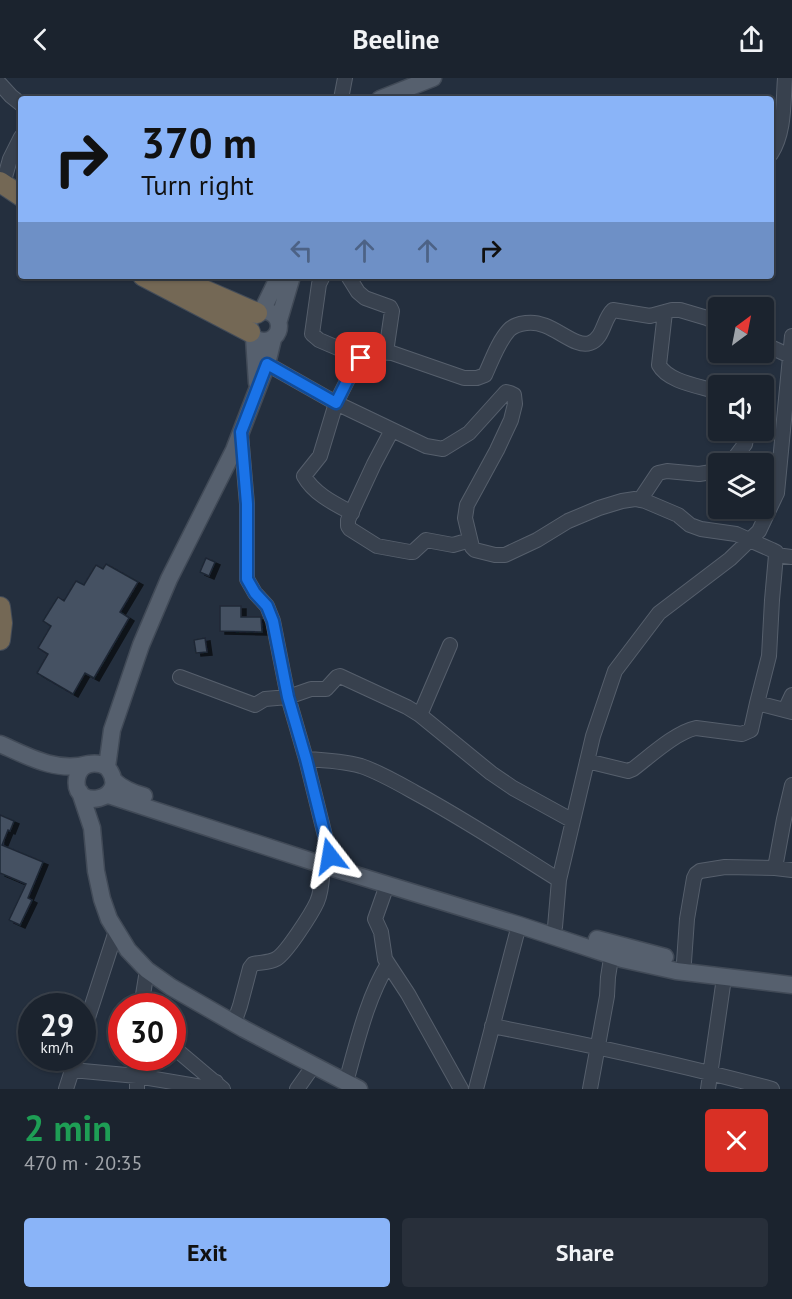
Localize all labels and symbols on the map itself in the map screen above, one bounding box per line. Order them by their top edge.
north arrow [708,297,774,363]
pin [335,332,386,383]
position arrow [298,824,362,888]
speed limit sign: 30 [108,993,186,1071]

